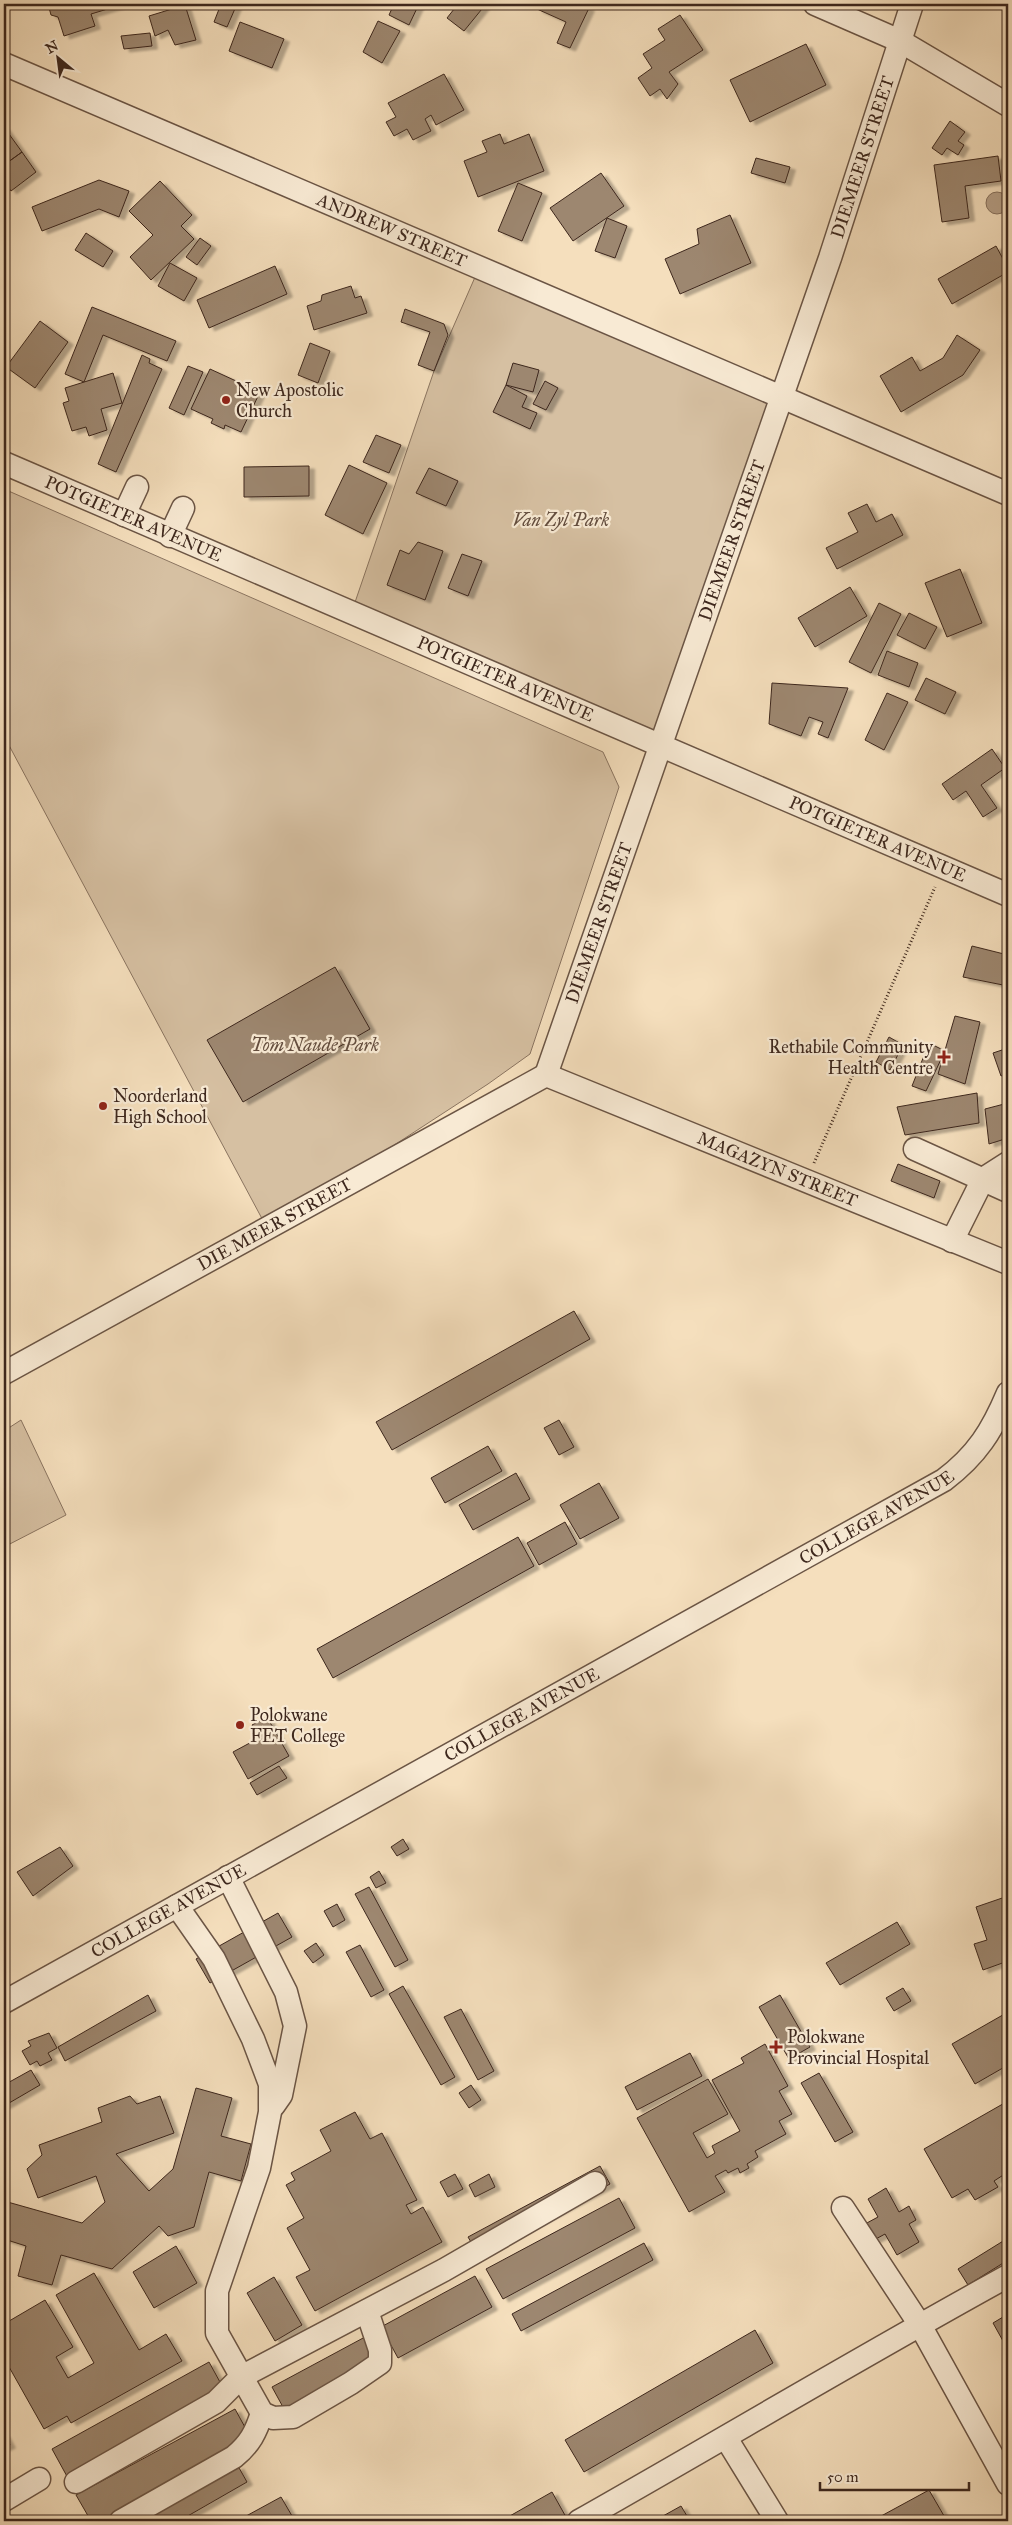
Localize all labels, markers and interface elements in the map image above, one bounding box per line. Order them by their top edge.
north arrow [32,32,82,82]
text: N [43,37,61,57]
street label: DIEMEER STREET [826,73,899,241]
street label: ANDREW STREET [313,188,470,272]
place label: New Apostolic Church [236,379,344,422]
marker: New Apostolic Church [220,394,232,406]
street label: DIEMEER STREET [694,457,770,624]
street label: POTGIETER AVENUE [42,471,225,567]
park label: Van Zyl Park [513,509,609,531]
street label: POTGIETER AVENUE [414,631,598,727]
street label: POTGIETER AVENUE [786,791,970,887]
street label: DIEMEER STREET [561,839,637,1006]
park label: Tom Naude Park [251,1034,379,1056]
place label: Rethabile Community Health Centre [769,1036,934,1079]
marker: Rethabile Community Health Centre [937,1050,951,1064]
place label: Noorderland High School [113,1085,207,1129]
marker: Noorderland High School [97,1100,109,1112]
street label: MAGAZYN STREET [694,1127,861,1212]
street label: DIE MEER STREET [194,1173,356,1275]
street label: COLLEGE AVENUE [795,1465,959,1569]
street label: COLLEGE AVENUE [440,1663,603,1766]
place label: Polokwane FET College [250,1704,345,1748]
marker: Polokwane FET College [234,1719,246,1731]
street label: COLLEGE AVENUE [87,1859,250,1963]
place label: Polokwane Provincial Hospital [787,2026,929,2069]
marker: Polokwane Provincial Hospital [769,2040,783,2054]
scale bar [820,2460,968,2492]
text: 50 m [827,2468,859,2486]

